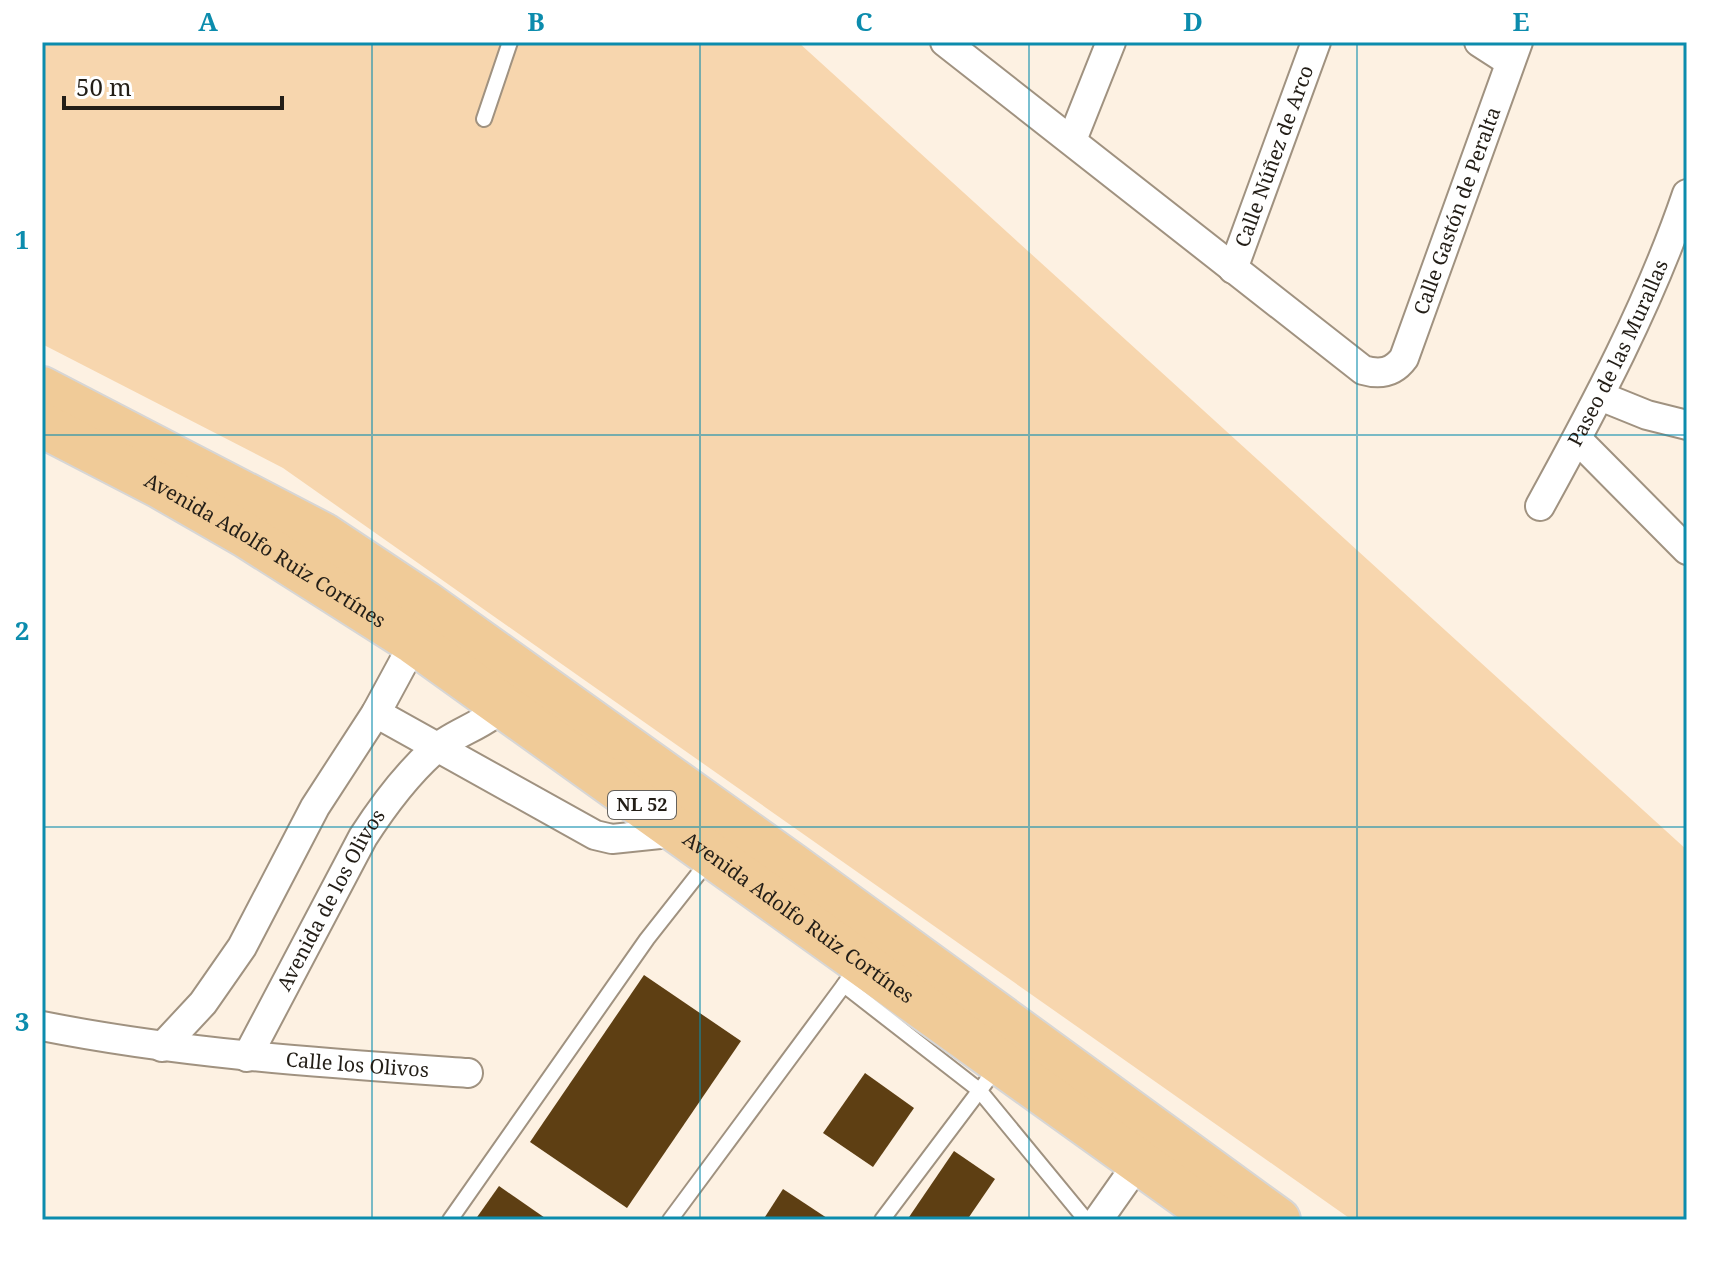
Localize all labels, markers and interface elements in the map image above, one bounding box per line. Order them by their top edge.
text: A [198,3,218,39]
text: B [527,3,545,39]
text: C [855,3,873,39]
text: D [1183,3,1203,39]
text: E [1513,3,1530,39]
scale bar [64,60,282,110]
street label: Calle Núñez de Arco [1228,61,1319,251]
text: 50 m [76,70,132,103]
street label: Calle Gastón de Peralta [1407,103,1506,318]
text: 1 [15,221,29,257]
street label: Paseo de las Murallas [1561,255,1674,451]
street label: Avenida Adolfo Ruiz Cortínes [140,466,391,634]
text: 2 [15,612,29,648]
road number: NL 52 [608,791,676,819]
street label: Avenida de los Olivos [270,803,391,995]
street label: Avenida Adolfo Ruiz Cortínes [678,825,920,1009]
text: 3 [15,1003,29,1039]
street label: Calle los Olivos [285,1045,430,1083]

